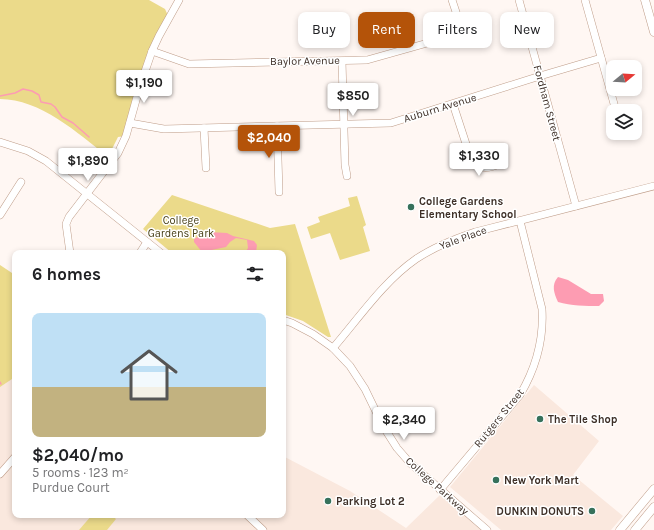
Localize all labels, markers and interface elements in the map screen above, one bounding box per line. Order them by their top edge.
chip: Buy [298,12,350,48]
chip: Rent [358,12,415,48]
chip: Filters [423,12,492,48]
chip: New [500,12,554,48]
street label: Baylor Avenue [270,54,340,68]
north arrow [606,60,642,96]
map controls [606,60,642,140]
street label: Fordham Street [531,64,563,142]
pin: $1,190 [111,70,177,104]
text: $1,190 [125,75,163,90]
pin: $850 [329,83,377,117]
text: $850 [336,88,370,103]
street label: Auburn Avenue [402,91,478,125]
button: layers [606,104,642,140]
pin: $2,040 [236,125,302,159]
text: $2,040 [247,130,291,145]
pin: $1,330 [446,143,512,177]
pin: $1,890 [55,148,121,182]
text: $1,330 [458,148,500,163]
text: $1,890 [67,153,109,168]
place label: College Gardens Elementary School [419,195,517,221]
marker: College Gardens Elementary School [406,202,416,212]
park label: College Gardens Park [148,214,214,240]
street label: Yale Place [438,223,489,253]
icon: filters [244,263,266,285]
text: 6 homes [32,264,101,284]
icon: home [113,339,185,411]
street label: Rutgers Street [471,386,527,450]
pin: $2,340 [371,407,437,441]
text: $2,340 [382,412,426,427]
place label: The Tile Shop [548,413,618,426]
marker: The Tile Shop [535,414,545,424]
text: $2,040/mo [32,445,124,465]
street label: College Parkway [403,454,471,518]
text: 5 rooms · 123 m² [32,465,129,480]
place label: New York Mart [504,474,580,487]
marker: New York Mart [491,475,501,485]
text: Purdue Court [32,480,110,495]
place label: Parking Lot 2 [336,495,405,508]
marker: Parking Lot 2 [323,496,333,506]
place label: DUNKIN DONUTS [496,505,584,518]
marker: DUNKIN DONUTS [587,506,597,516]

